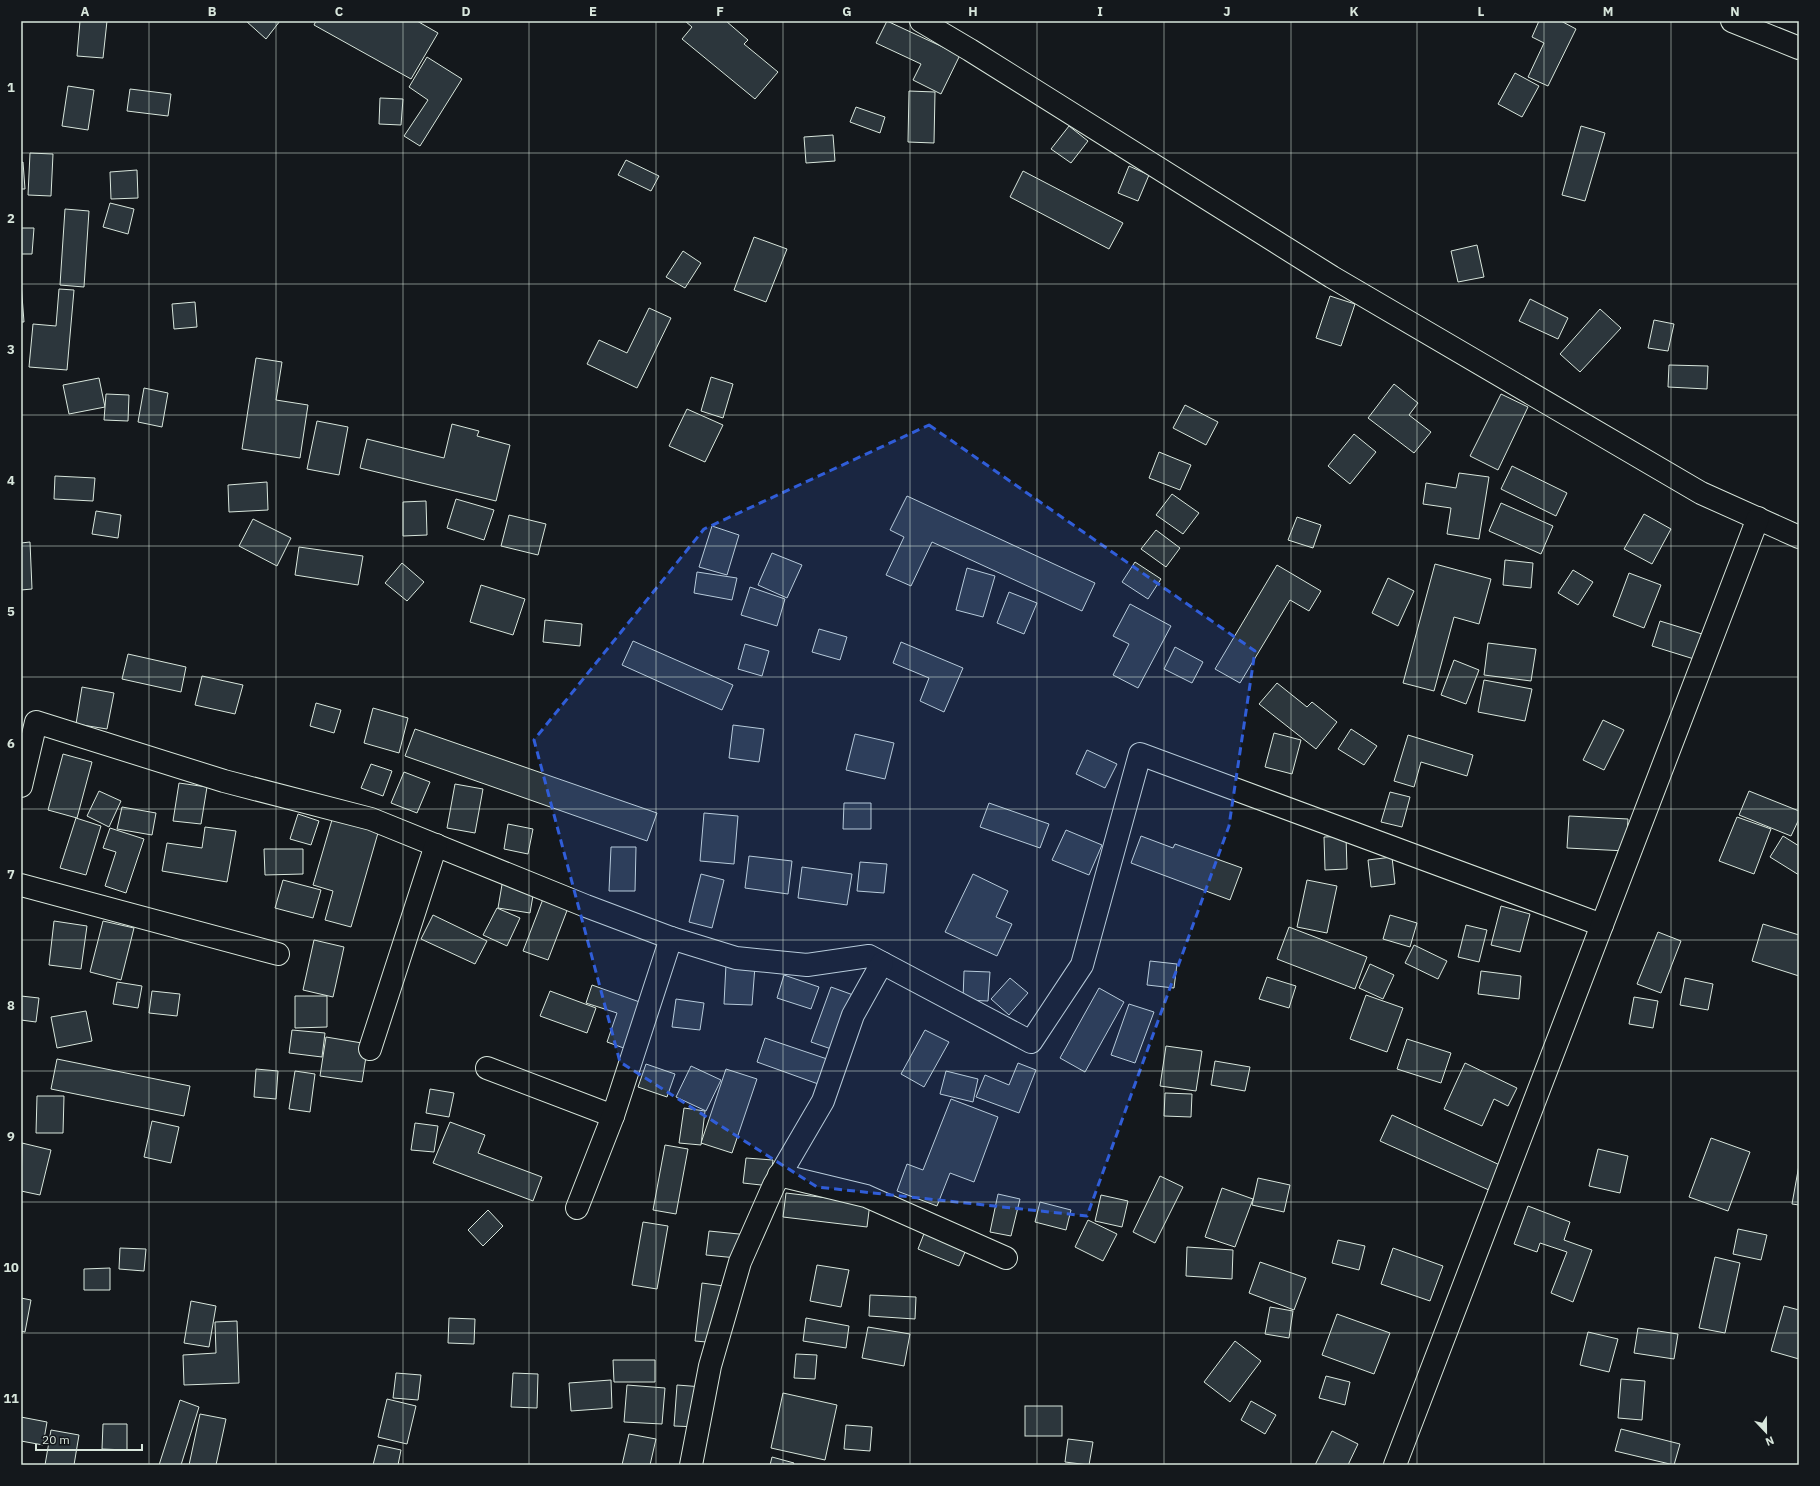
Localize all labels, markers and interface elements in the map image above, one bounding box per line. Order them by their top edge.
text: A [81,3,90,20]
text: B [208,3,217,20]
text: C [335,3,344,20]
text: D [461,3,471,20]
text: E [589,3,597,20]
text: F [716,3,724,20]
text: G [842,3,852,20]
text: H [968,3,978,20]
text: I [1097,3,1103,20]
text: J [1223,3,1231,20]
text: K [1349,3,1359,20]
text: L [1478,3,1485,20]
text: M [1603,3,1613,20]
text: N [1730,3,1740,20]
text: 1 [7,79,15,96]
text: 2 [7,210,15,227]
text: 3 [7,341,15,358]
text: 4 [7,472,15,489]
text: 5 [7,603,15,620]
text: 6 [7,735,15,752]
text: 7 [7,866,15,883]
text: 8 [7,997,15,1014]
text: 9 [7,1128,15,1145]
text: 10 [3,1259,19,1276]
text: 11 [3,1390,19,1407]
north arrow [1746,1412,1786,1452]
scale bar [36,1426,142,1452]
text: 20 m [42,1432,70,1447]
text: N [1763,1433,1776,1449]

